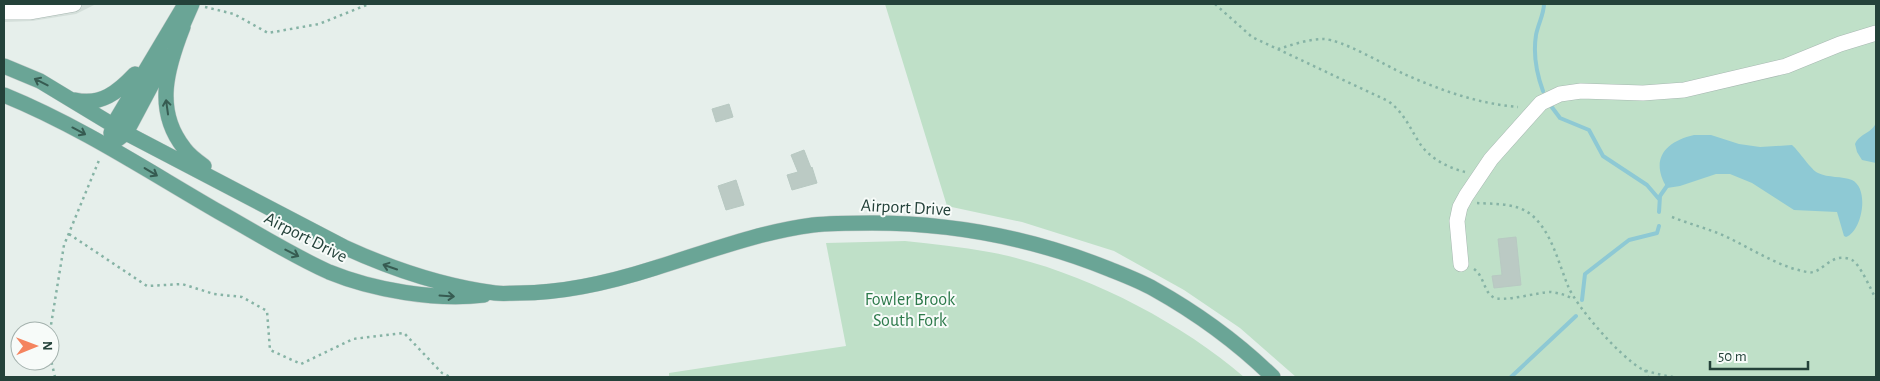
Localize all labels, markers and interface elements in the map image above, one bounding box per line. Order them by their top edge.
one-way arrow [34,77,49,86]
one-way arrow [162,99,172,115]
one-way arrow [72,126,87,136]
one-way arrow [143,168,157,178]
street label: Airport Drive [860,197,952,219]
street label: Airport Drive [261,209,350,266]
one-way arrow [284,249,299,258]
one-way arrow [383,262,398,271]
park label: Fowler Brook South Fork [865,291,956,330]
one-way arrow [438,292,454,301]
north arrow [10,321,60,371]
scale bar [1710,338,1808,370]
text: N [40,341,54,351]
text: 50 m [1718,349,1747,364]

